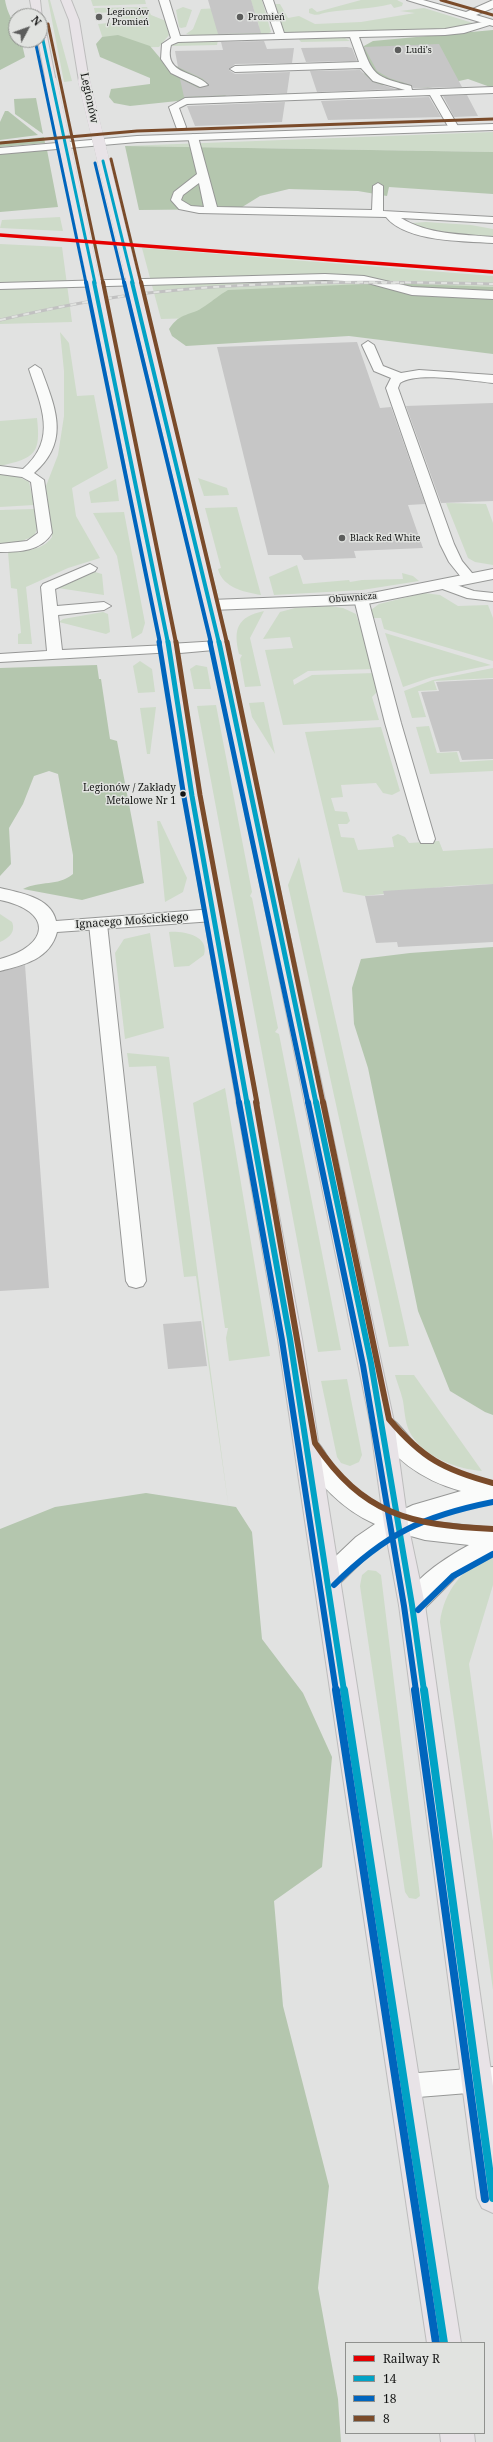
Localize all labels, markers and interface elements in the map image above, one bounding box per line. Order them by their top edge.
place label: Legionów / Promień [107,7,149,28]
north arrow [8,8,48,48]
text: N [28,12,45,29]
marker: Legionów / Promień [94,12,104,22]
marker: Promień [235,12,245,22]
place label: Promień [248,12,285,22]
marker: Ludi's [393,45,403,55]
place label: Ludi's [406,45,432,55]
street label: Legionów [77,71,101,125]
marker: Black Red White [337,533,347,543]
place label: Black Red White [350,533,420,543]
street label: Obuwnicza [328,591,378,605]
place label: Legionów / Zakłady Metalowe Nr 1 [83,782,176,806]
marker: Legionów / Zakłady Metalowe Nr 1 [178,789,188,799]
street label: Ignacego Mościckiego [75,910,189,932]
legend [345,2342,485,2434]
text: Railway R [383,2350,440,2367]
text: 14 [383,2370,396,2387]
text: 18 [383,2390,396,2407]
text: 8 [383,2410,390,2427]

